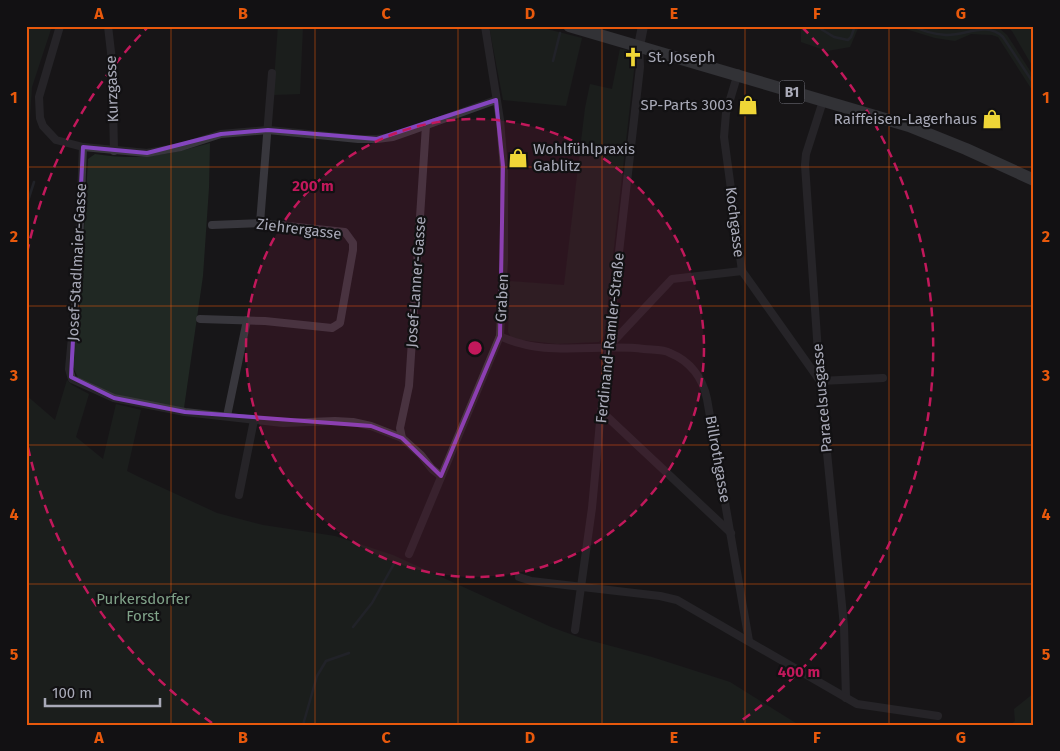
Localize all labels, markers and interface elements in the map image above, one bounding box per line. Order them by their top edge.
text: A [93,4,104,23]
text: B [238,4,248,23]
text: C [381,4,391,23]
text: D [525,4,535,23]
text: E [670,4,678,23]
text: F [813,4,821,23]
text: G [956,4,966,23]
church icon: St. Joseph [622,46,644,68]
place label: St. Joseph [648,48,715,66]
street label: Kurzgasse [102,55,122,123]
road number: B1 [780,80,804,104]
text: 1 [10,88,18,107]
text: 1 [1042,88,1050,107]
shop icon: SP-Parts 3003 [737,94,759,116]
place label: SP-Parts 3003 [640,96,733,114]
shop icon: Raiffeisen-Lagerhaus [981,108,1003,130]
place label: Raiffeisen-Lagerhaus [834,110,977,128]
place label: Wohlfühlpraxis Gablitz [533,140,635,175]
shop icon: Wohlfühlpraxis Gablitz [507,147,529,169]
text: 200 m [292,177,334,195]
street label: Josef-Stadlmaier-Gasse [64,183,90,341]
street label: Kochgasse [722,186,748,258]
street label: Ziehrergasse [255,215,343,243]
street label: Josef-Lanner-Gasse [402,216,430,348]
text: 2 [10,227,18,246]
text: 2 [1042,227,1050,246]
street label: Ferdinand-Ramler-Straße [592,252,628,424]
street label: Graben [492,273,512,323]
centre of rings [466,339,484,357]
street label: Paracelsusgasse [808,343,836,453]
text: 3 [9,366,18,385]
text: 3 [1041,366,1050,385]
street label: Billrothgasse [701,414,735,504]
text: 4 [9,505,19,524]
text: 4 [1041,505,1051,524]
park label: Purkersdorfer Forst [96,590,190,625]
text: 5 [10,645,19,664]
text: 5 [1042,645,1051,664]
text: 400 m [778,663,820,681]
scale bar [45,676,160,708]
text: 100 m [52,684,92,702]
text: A [93,728,104,747]
text: B [238,728,248,747]
text: C [381,728,391,747]
text: D [525,728,535,747]
text: E [670,728,678,747]
text: F [813,728,821,747]
text: G [956,728,966,747]

